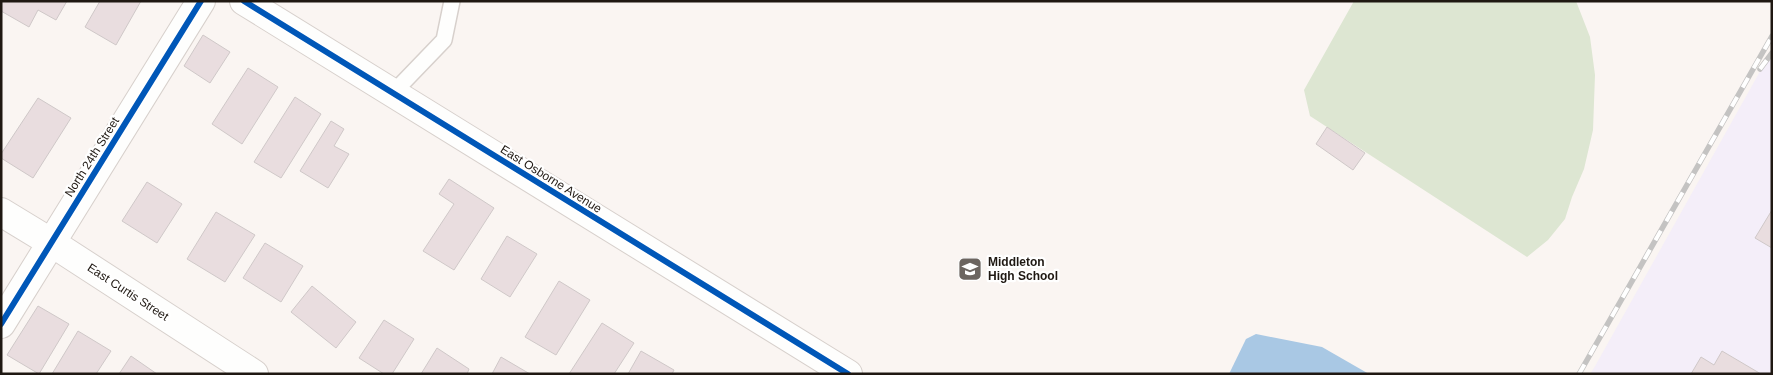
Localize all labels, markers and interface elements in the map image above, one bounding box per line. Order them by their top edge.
street label: North 24th Street [62,114,122,199]
street label: East Osborne Avenue [498,142,604,216]
place label: Middleton High School [988,255,1058,283]
school or university icon: Middleton High School [957,256,983,282]
street label: East Curtis Street [85,261,172,324]

